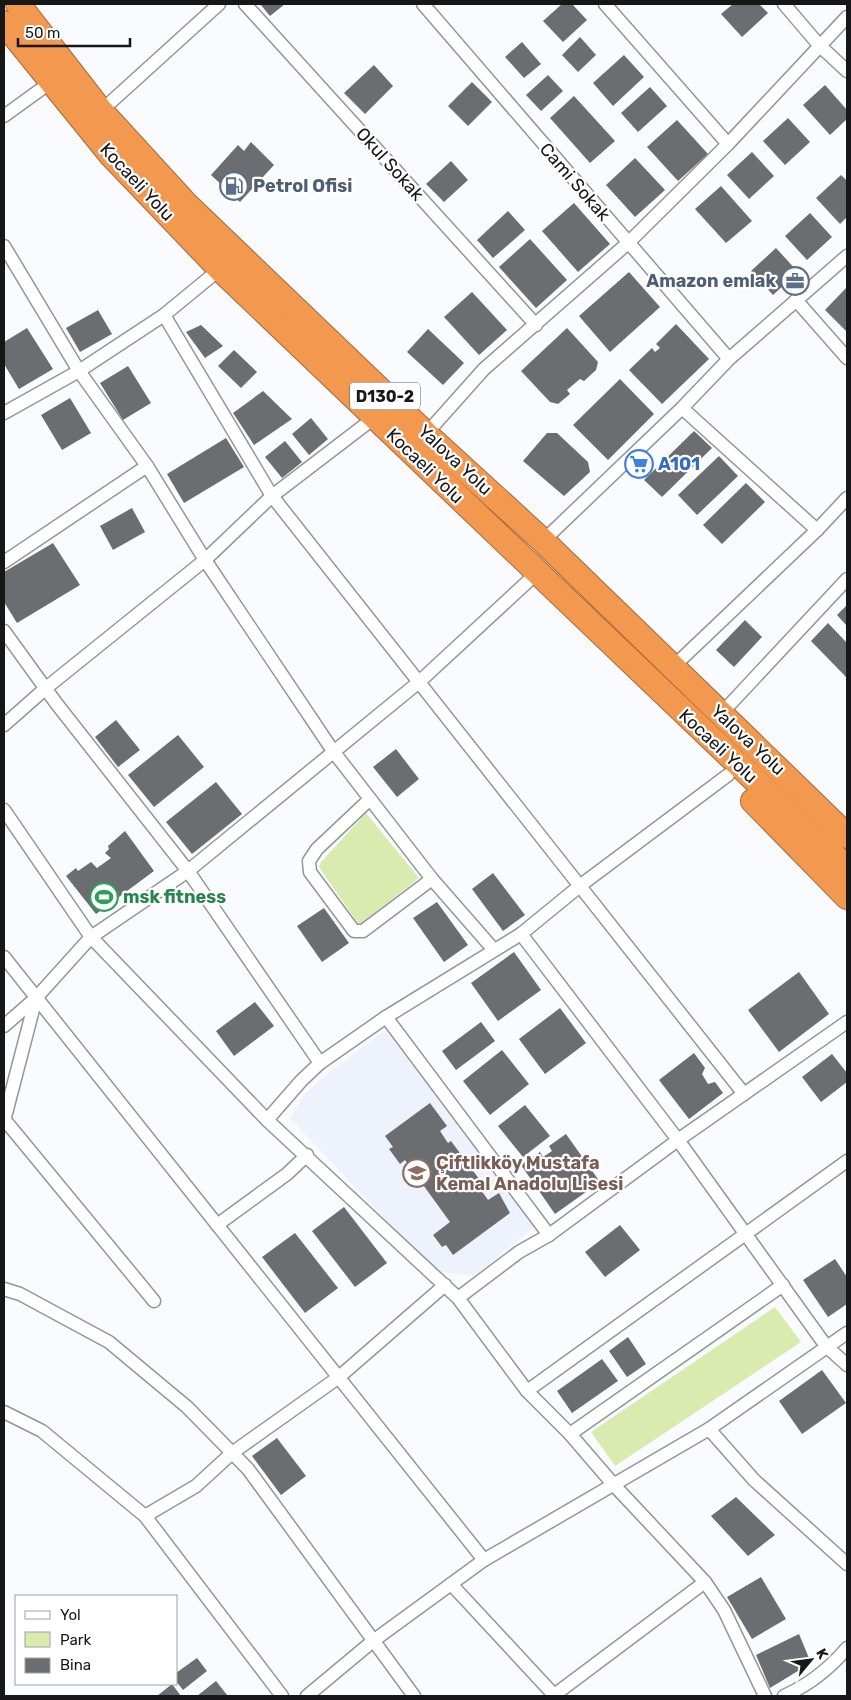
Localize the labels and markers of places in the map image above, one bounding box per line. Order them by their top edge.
fuel station icon: Petrol Ofisi [219,171,249,201]
place label: Petrol Ofisi [253,175,352,197]
office icon: Amazon emlak [780,266,810,296]
place label: Amazon emlak [646,270,776,292]
supermarket icon: A101 [624,449,654,479]
place label: A101 [658,453,700,475]
sports icon: msk fitness [89,882,119,912]
place label: msk fitness [123,886,226,908]
place label: Çiftlikköy Mustafa Kemal Anadolu Lisesi [436,1152,623,1195]
school or university icon: Çiftlikköy Mustafa Kemal Anadolu Lisesi [402,1158,432,1188]

